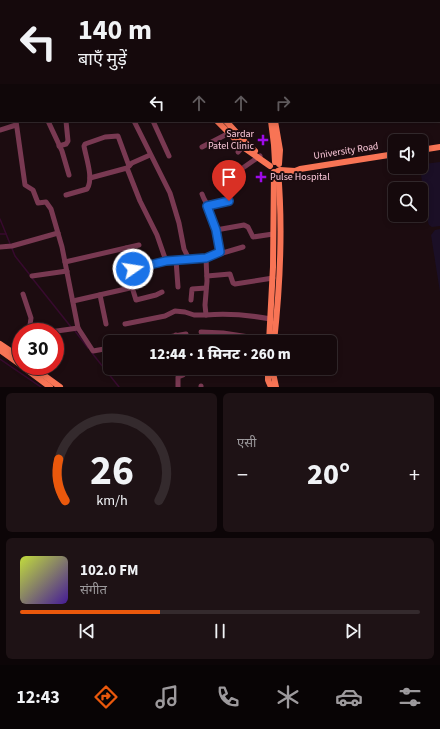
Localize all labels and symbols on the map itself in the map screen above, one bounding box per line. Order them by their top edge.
place label: Sardar Patel Clinic [208,127,255,153]
marker: Sardar Patel Clinic [257,134,269,146]
street label: University Road [313,139,379,163]
pin [212,160,246,201]
place label: Pulse Hospital [270,170,330,184]
marker: Pulse Hospital [255,171,267,183]
position arrow [112,248,154,290]
speed limit sign: 30 [12,323,64,375]

